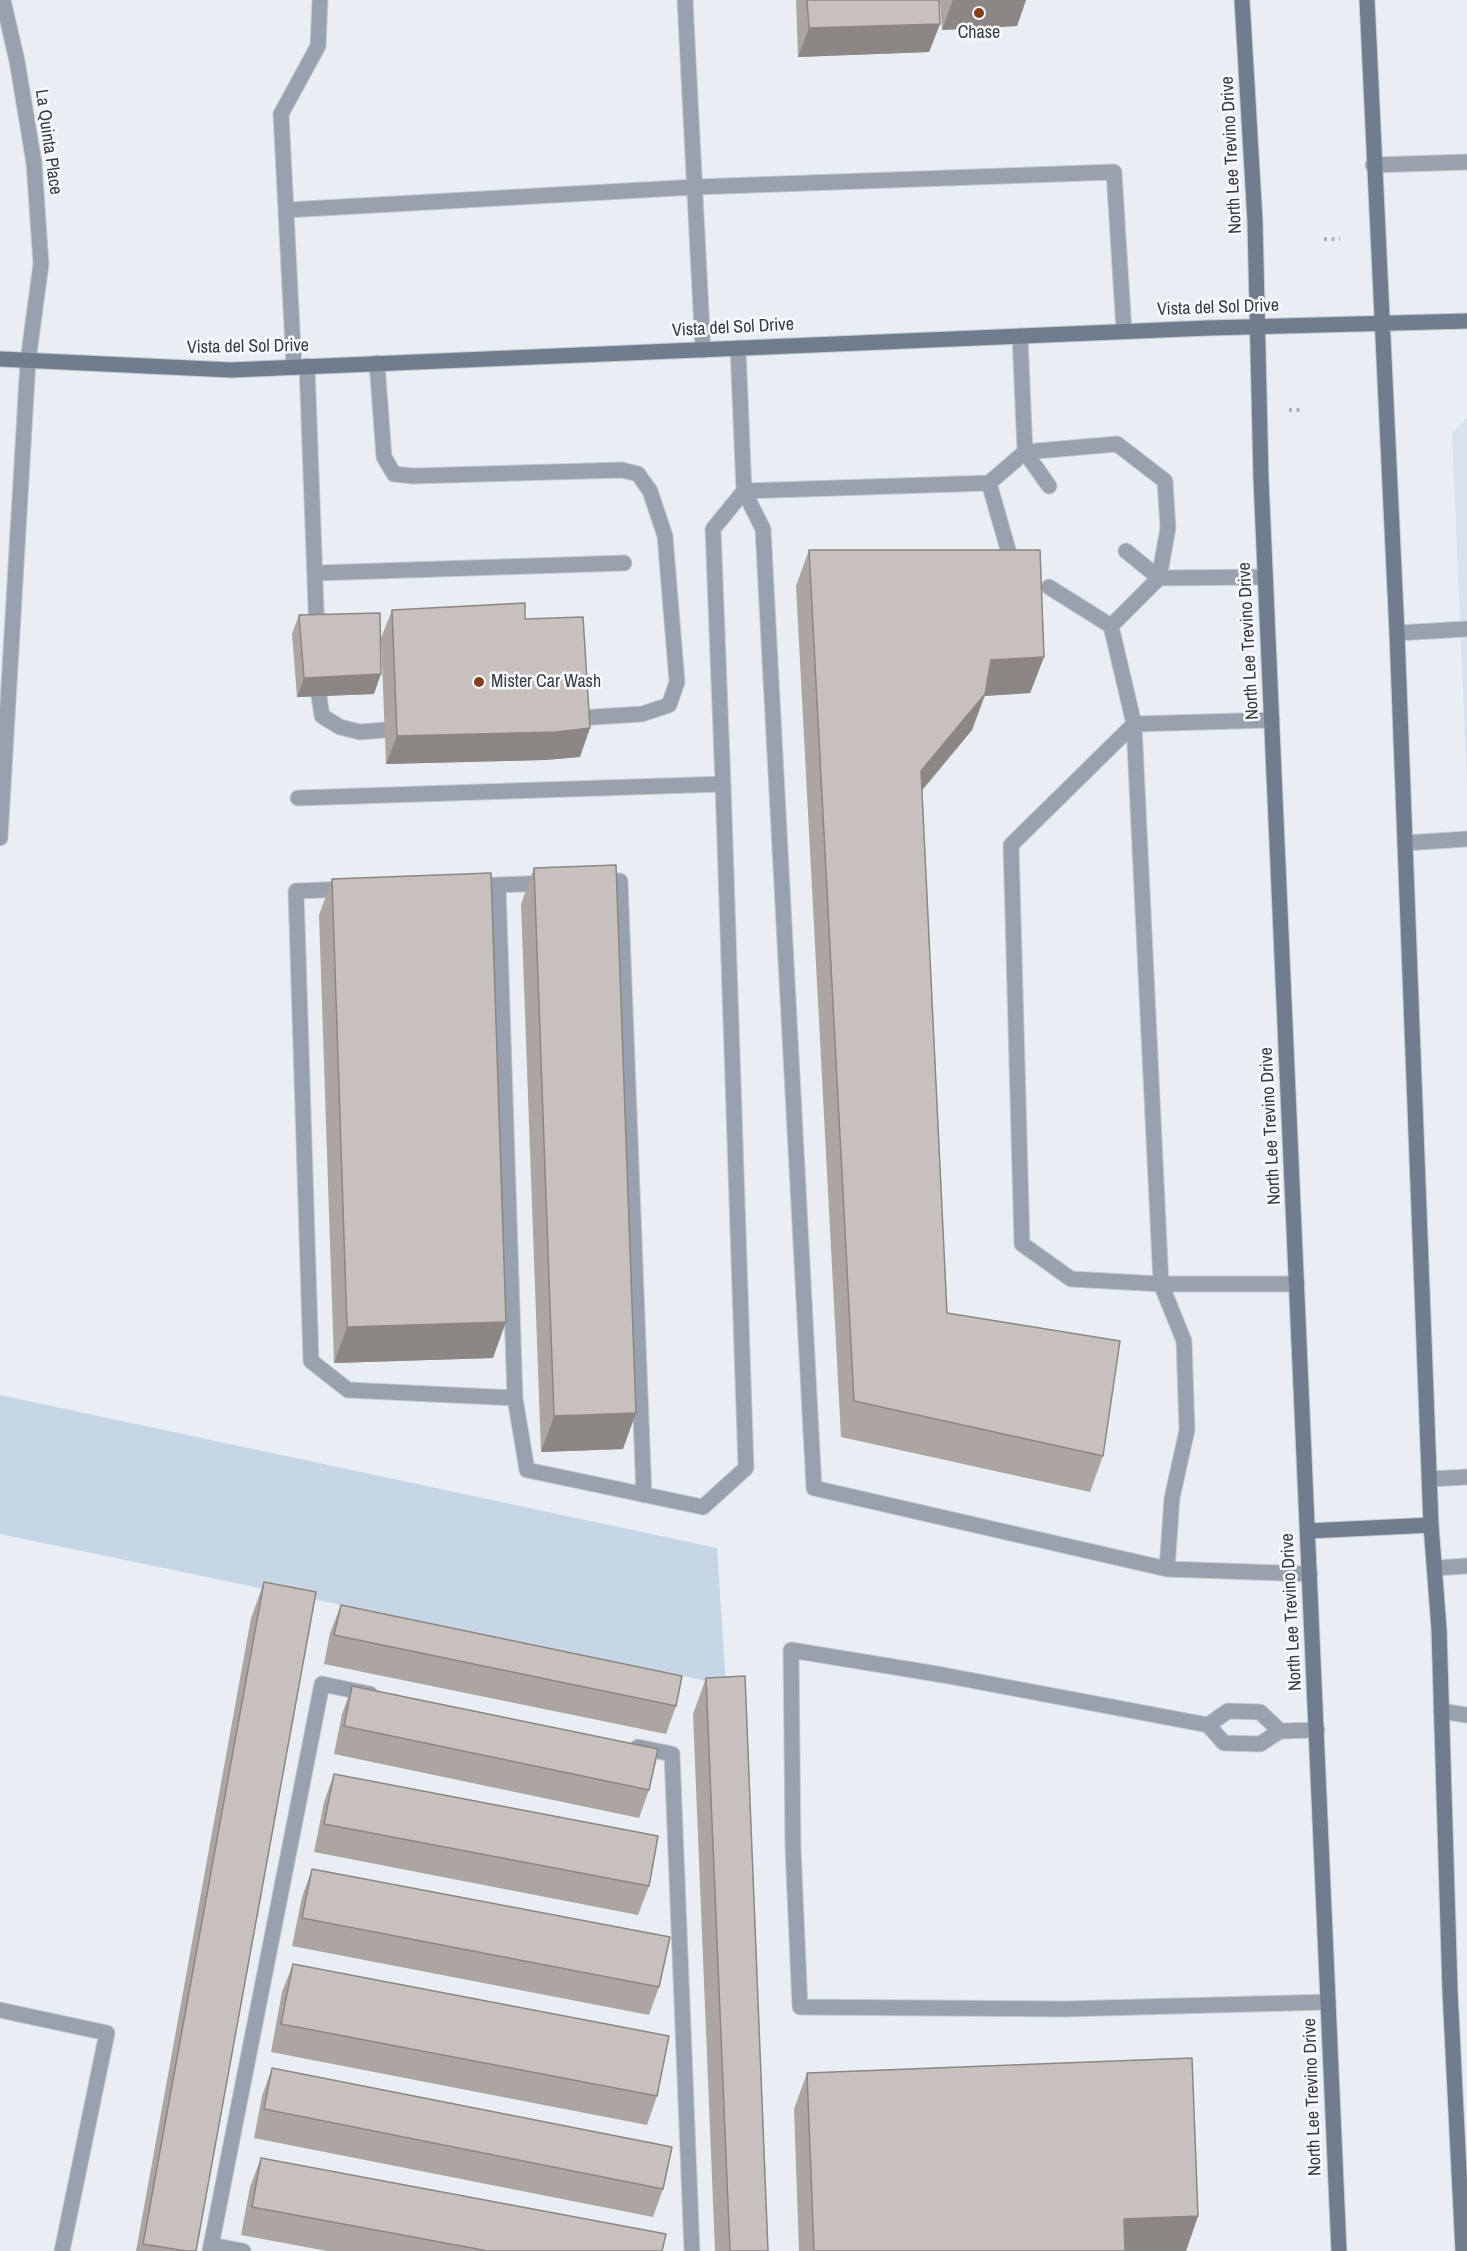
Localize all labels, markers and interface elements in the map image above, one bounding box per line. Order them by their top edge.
marker: Chase [972,6,986,20]
place label: Chase [958,22,1000,44]
street label: North Lee Trevino Drive [1217,76,1247,234]
street label: La Quinta Place [30,88,66,196]
street label: Vista del Sol Drive [1157,295,1279,321]
street label: Vista del Sol Drive [672,314,794,342]
street label: Vista del Sol Drive [187,335,309,359]
street label: North Lee Trevino Drive [1234,562,1264,720]
place label: Mister Car Wash [491,671,601,693]
marker: Mister Car Wash [472,675,486,689]
street label: North Lee Trevino Drive [1256,1047,1286,1205]
street label: North Lee Trevino Drive [1277,1533,1307,1691]
street label: North Lee Trevino Drive [1299,2018,1327,2176]

